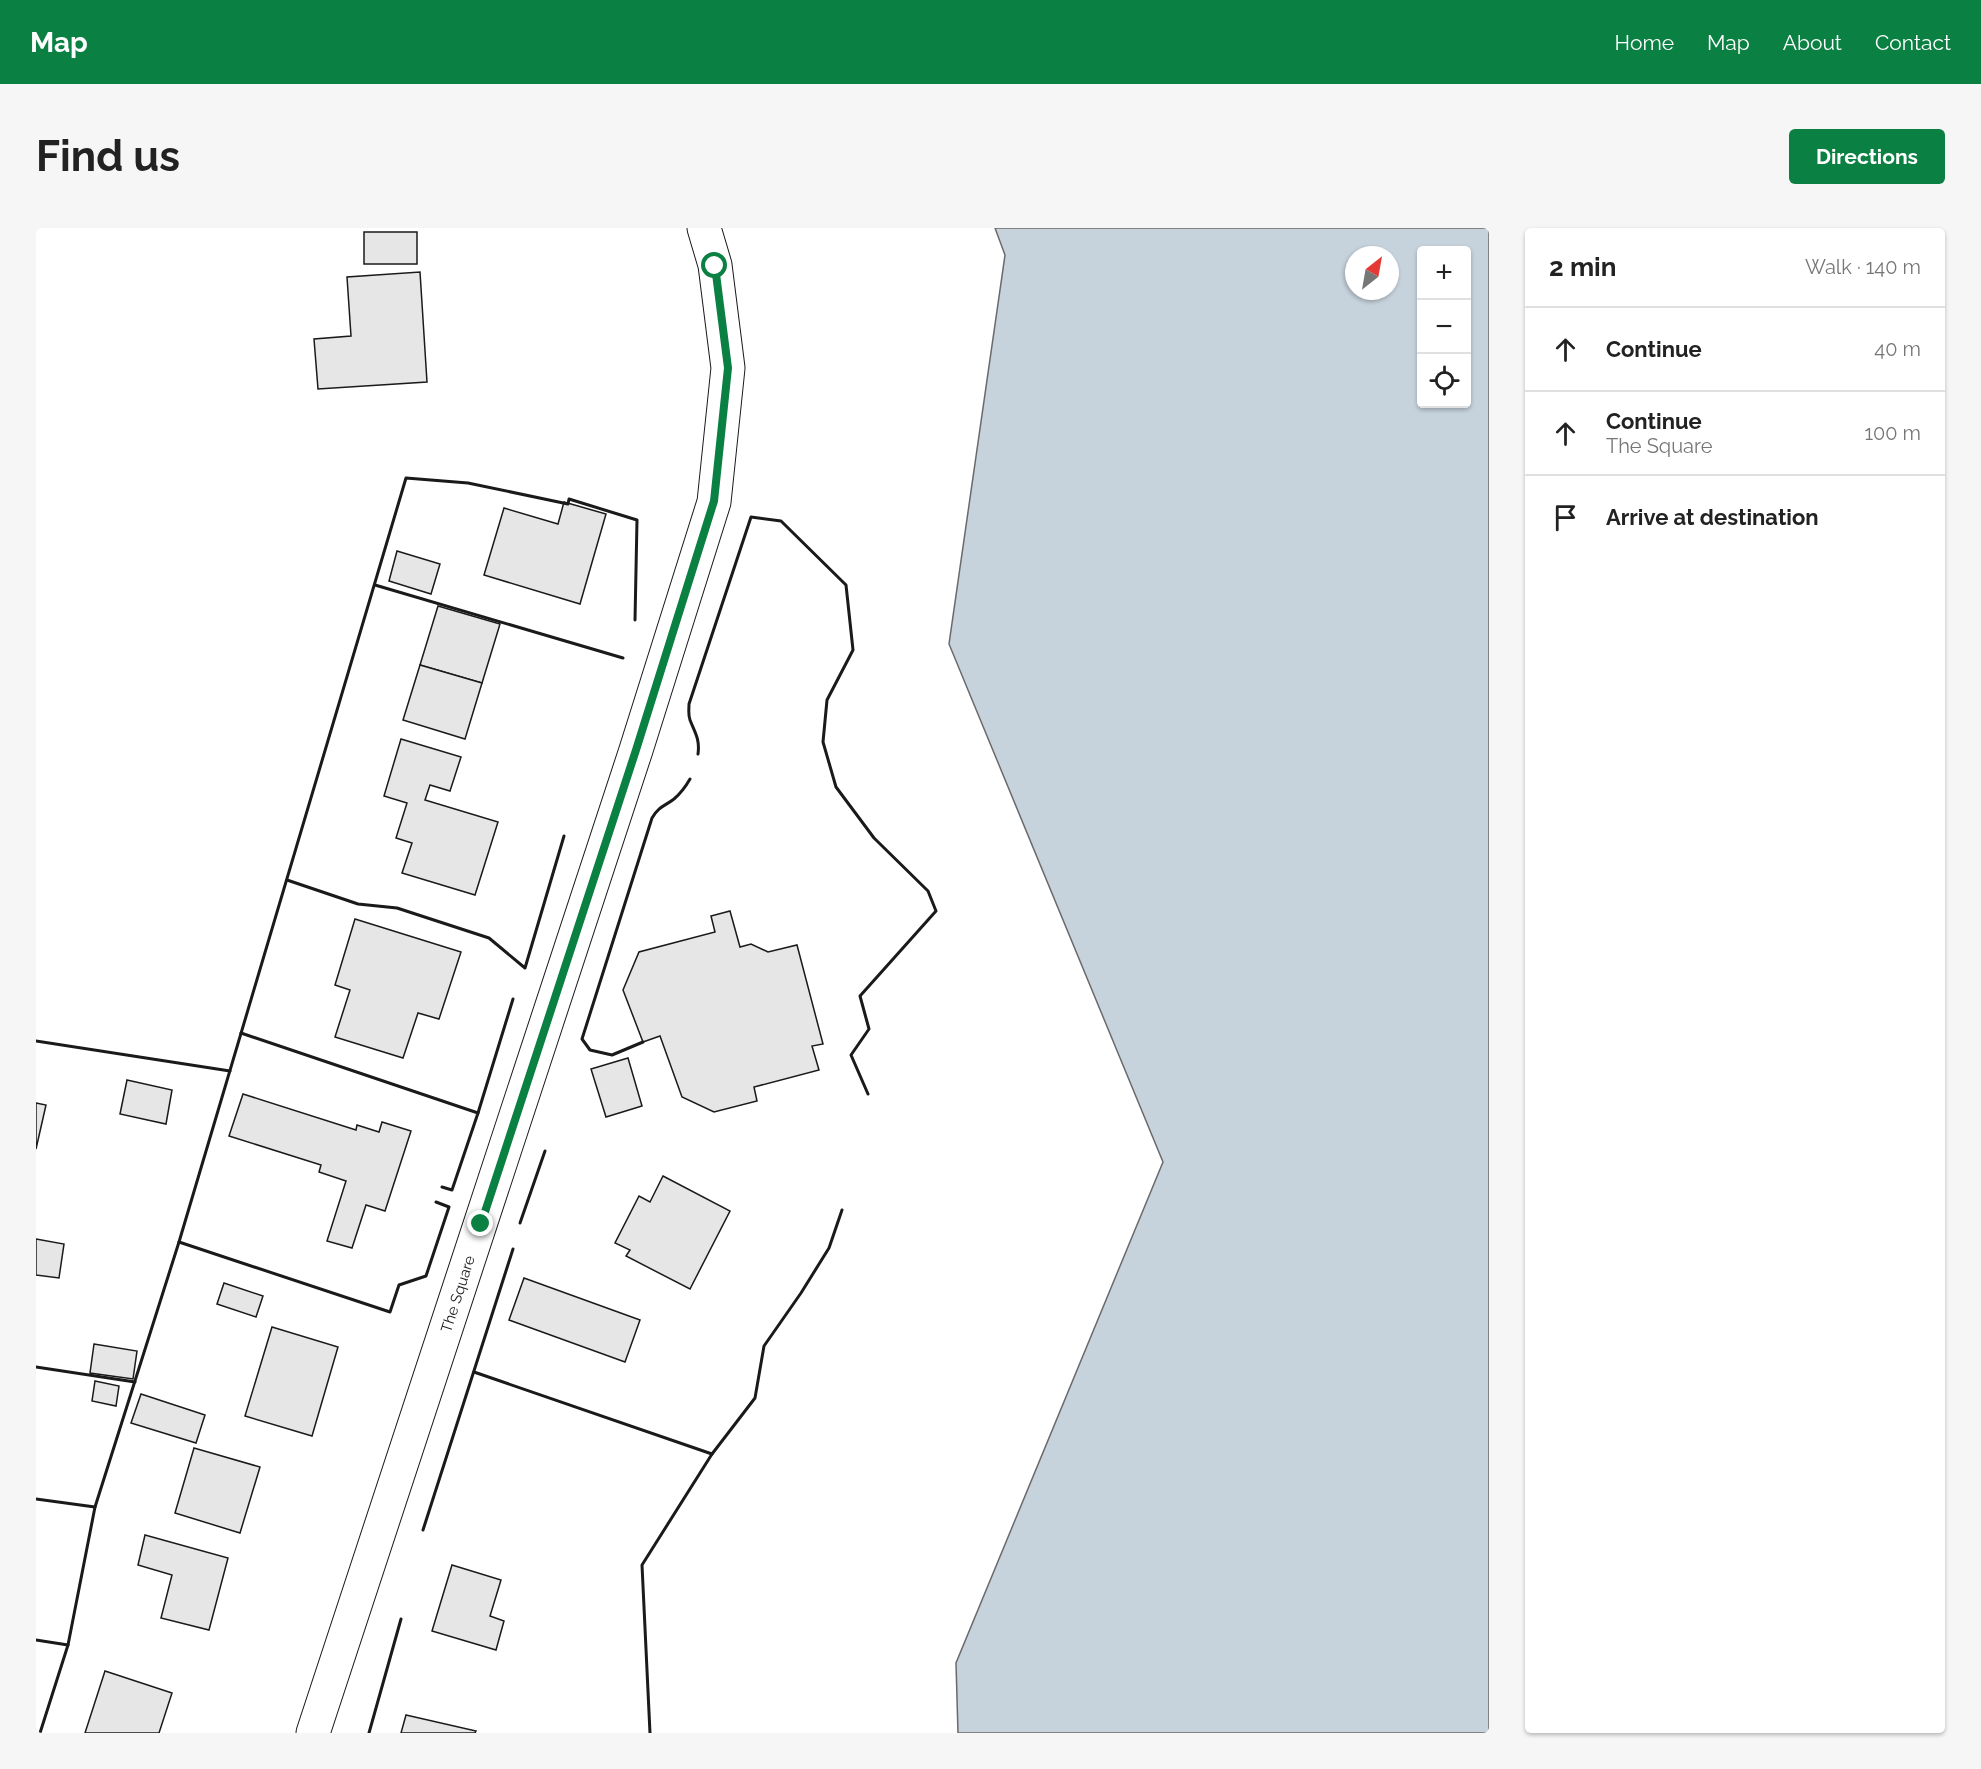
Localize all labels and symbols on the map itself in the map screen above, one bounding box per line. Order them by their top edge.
north arrow [1345,246,1399,300]
route start [701,252,727,278]
route end [467,1210,493,1236]
street label: The Square [437,1253,479,1335]

